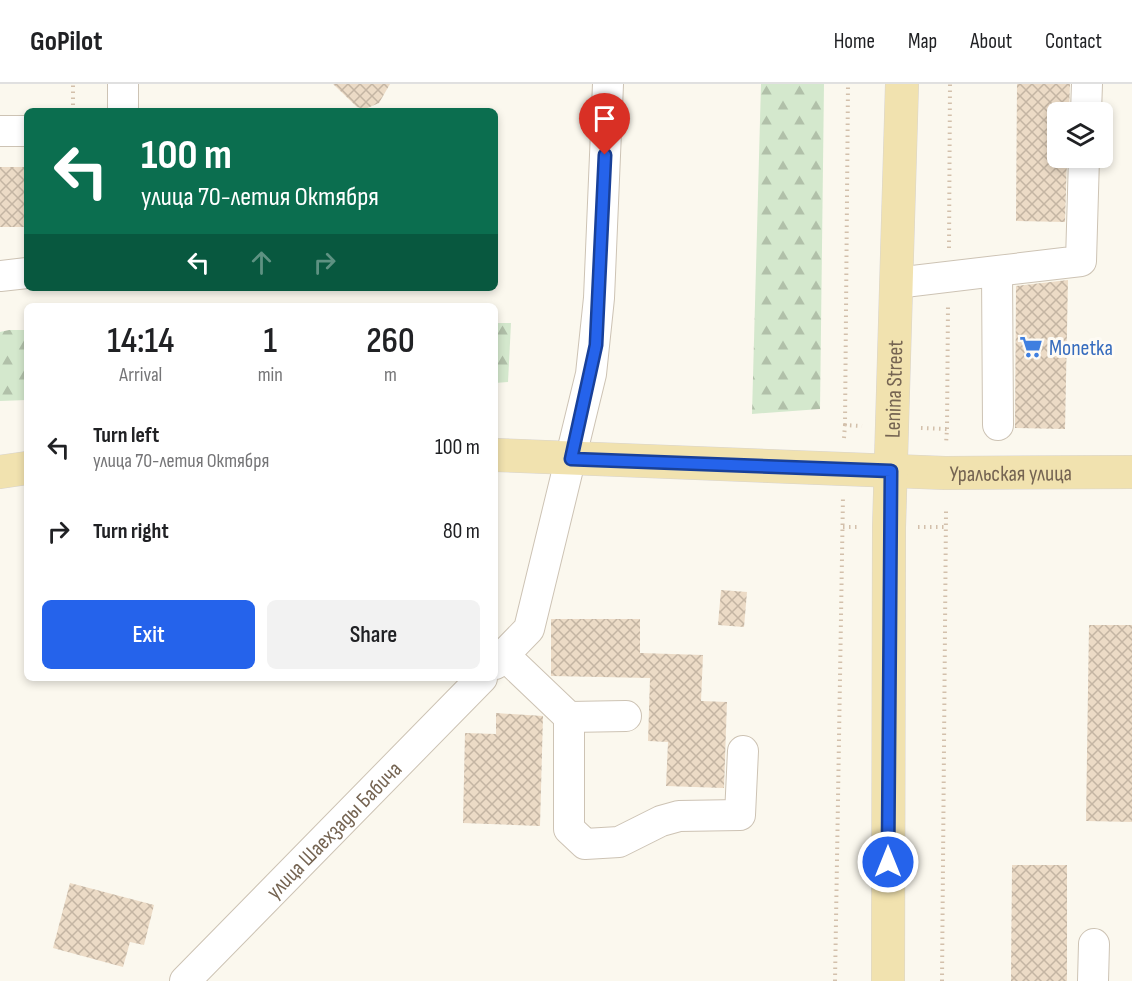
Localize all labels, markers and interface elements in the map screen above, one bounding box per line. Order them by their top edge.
text: GoPilot [30,25,102,58]
text: Home [834,29,875,54]
text: Map [908,29,937,54]
text: About [970,29,1012,54]
text: Contact [1045,29,1102,54]
pin [579,93,630,155]
icon: arrive [588,102,621,135]
map controls [1047,102,1113,168]
button: layers [1047,102,1113,168]
text: 100 m [141,130,232,181]
icon: left [42,132,120,210]
text: улица 70-летия Октября [141,181,379,213]
icon: left [182,246,215,279]
icon: ahead [245,246,278,279]
icon: right [308,246,341,279]
text: 14:14 [107,320,174,363]
text: 1 [263,320,277,363]
text: 260 [366,320,415,363]
supermarket icon: Monetka [1018,334,1044,360]
place label: Monetka [1049,335,1113,362]
street label: Lenina Street [880,339,910,439]
text: Arrival [119,363,162,387]
text: min [258,363,283,387]
text: m [384,363,397,387]
text: Turn left [93,422,159,449]
icon: left [42,431,75,464]
text: 100 m [435,434,480,461]
text: улица 70-летия Октября [93,449,269,473]
street label: Уральская улица [949,460,1072,488]
icon: right [42,515,75,548]
text: Turn right [93,518,169,545]
text: 80 m [443,518,480,545]
button: Exit [42,600,255,669]
button: Share [267,600,480,669]
street label: улица Шаехзады Бабича [261,756,408,905]
position arrow [856,830,920,894]

